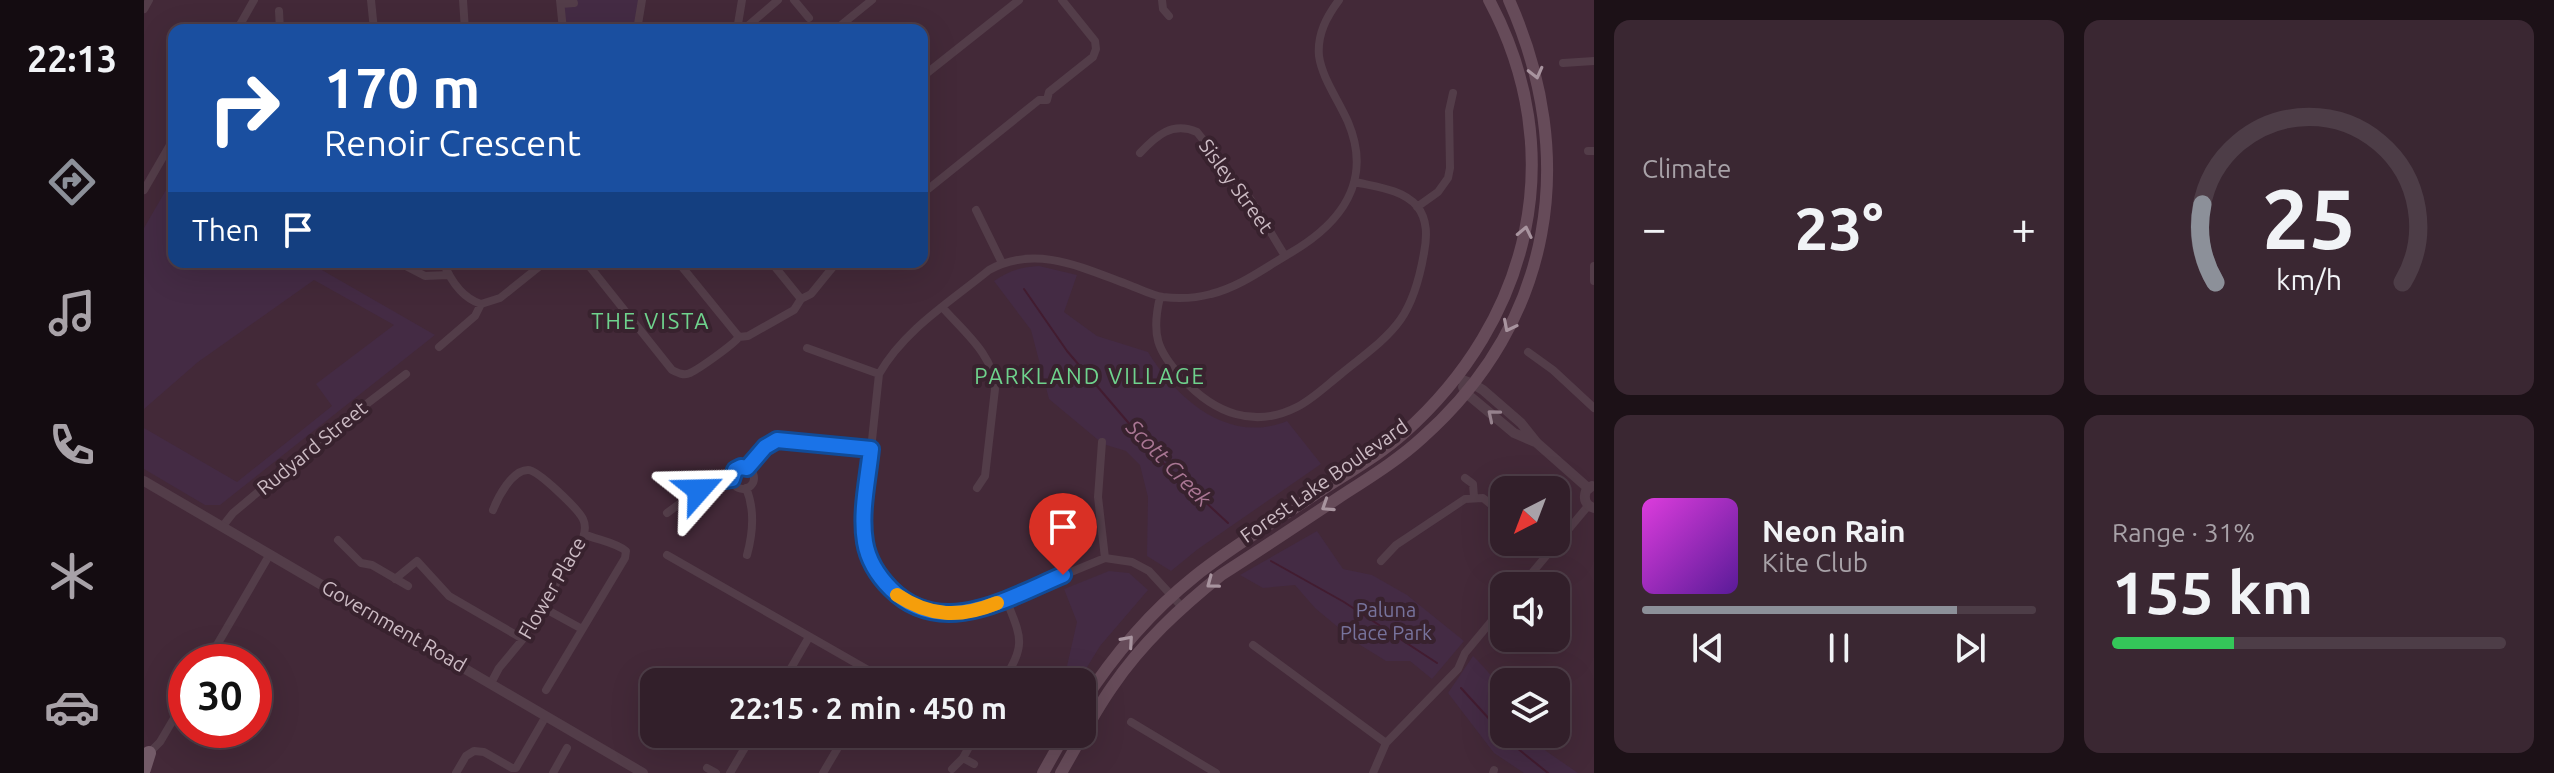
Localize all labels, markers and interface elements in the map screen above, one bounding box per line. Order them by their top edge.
text: 22:13 [27,38,117,79]
icon: right [192,56,296,160]
text: 170 m [324,56,480,119]
one-way arrow [1526,66,1543,80]
text: Renoir Crescent [324,122,581,163]
street label: Sisley Street [1195,134,1278,237]
icon: directions [44,154,100,210]
text: Climate [1642,154,1731,183]
text: 25 [2262,171,2356,265]
text: 23° [1795,194,1883,261]
text: − [1642,203,1667,252]
text: + [2011,203,2036,252]
icon: arrive [276,208,320,252]
text: Then [192,213,260,247]
one-way arrow [1516,226,1533,240]
text: km/h [2276,263,2342,295]
icon: music [44,285,100,341]
district label: THE VISTA [591,308,711,333]
one-way arrow [1504,317,1519,332]
district label: PARKLAND VILLAGE [974,363,1206,388]
street label: Rudyard Street [252,396,372,499]
one-way arrow [1488,410,1502,425]
water label: Scott Creek [1121,413,1217,512]
street label: Forest Lake Boulevard [1236,414,1412,547]
icon: phone [44,417,100,473]
position arrow [657,448,741,532]
north arrow [1490,476,1570,556]
map controls [1490,476,1570,748]
pin [1029,493,1097,575]
one-way arrow [1321,496,1336,511]
icon: arrive [1041,505,1085,549]
text: Neon Rain [1762,514,1906,548]
text: Range · 31% [2112,518,2255,547]
street label: Flower Place [513,533,590,643]
icon: climate [44,548,100,604]
text: Kite Club [1762,548,1868,577]
text: 155 km [2112,558,2313,625]
button: sound [1490,572,1570,652]
one-way arrow [1206,573,1221,587]
street label: Government Road [318,575,471,676]
park label: Paluna Place Park [1340,598,1432,644]
icon: previous [1686,626,1730,670]
icon: pause [1817,626,1861,670]
icon: next [1948,626,1992,670]
one-way arrow [1118,636,1133,651]
speed limit sign: 30 [168,644,272,748]
button: layers [1490,668,1570,748]
icon: car [44,679,100,735]
text: 22:15 · 2 min · 450 m [729,691,1007,725]

